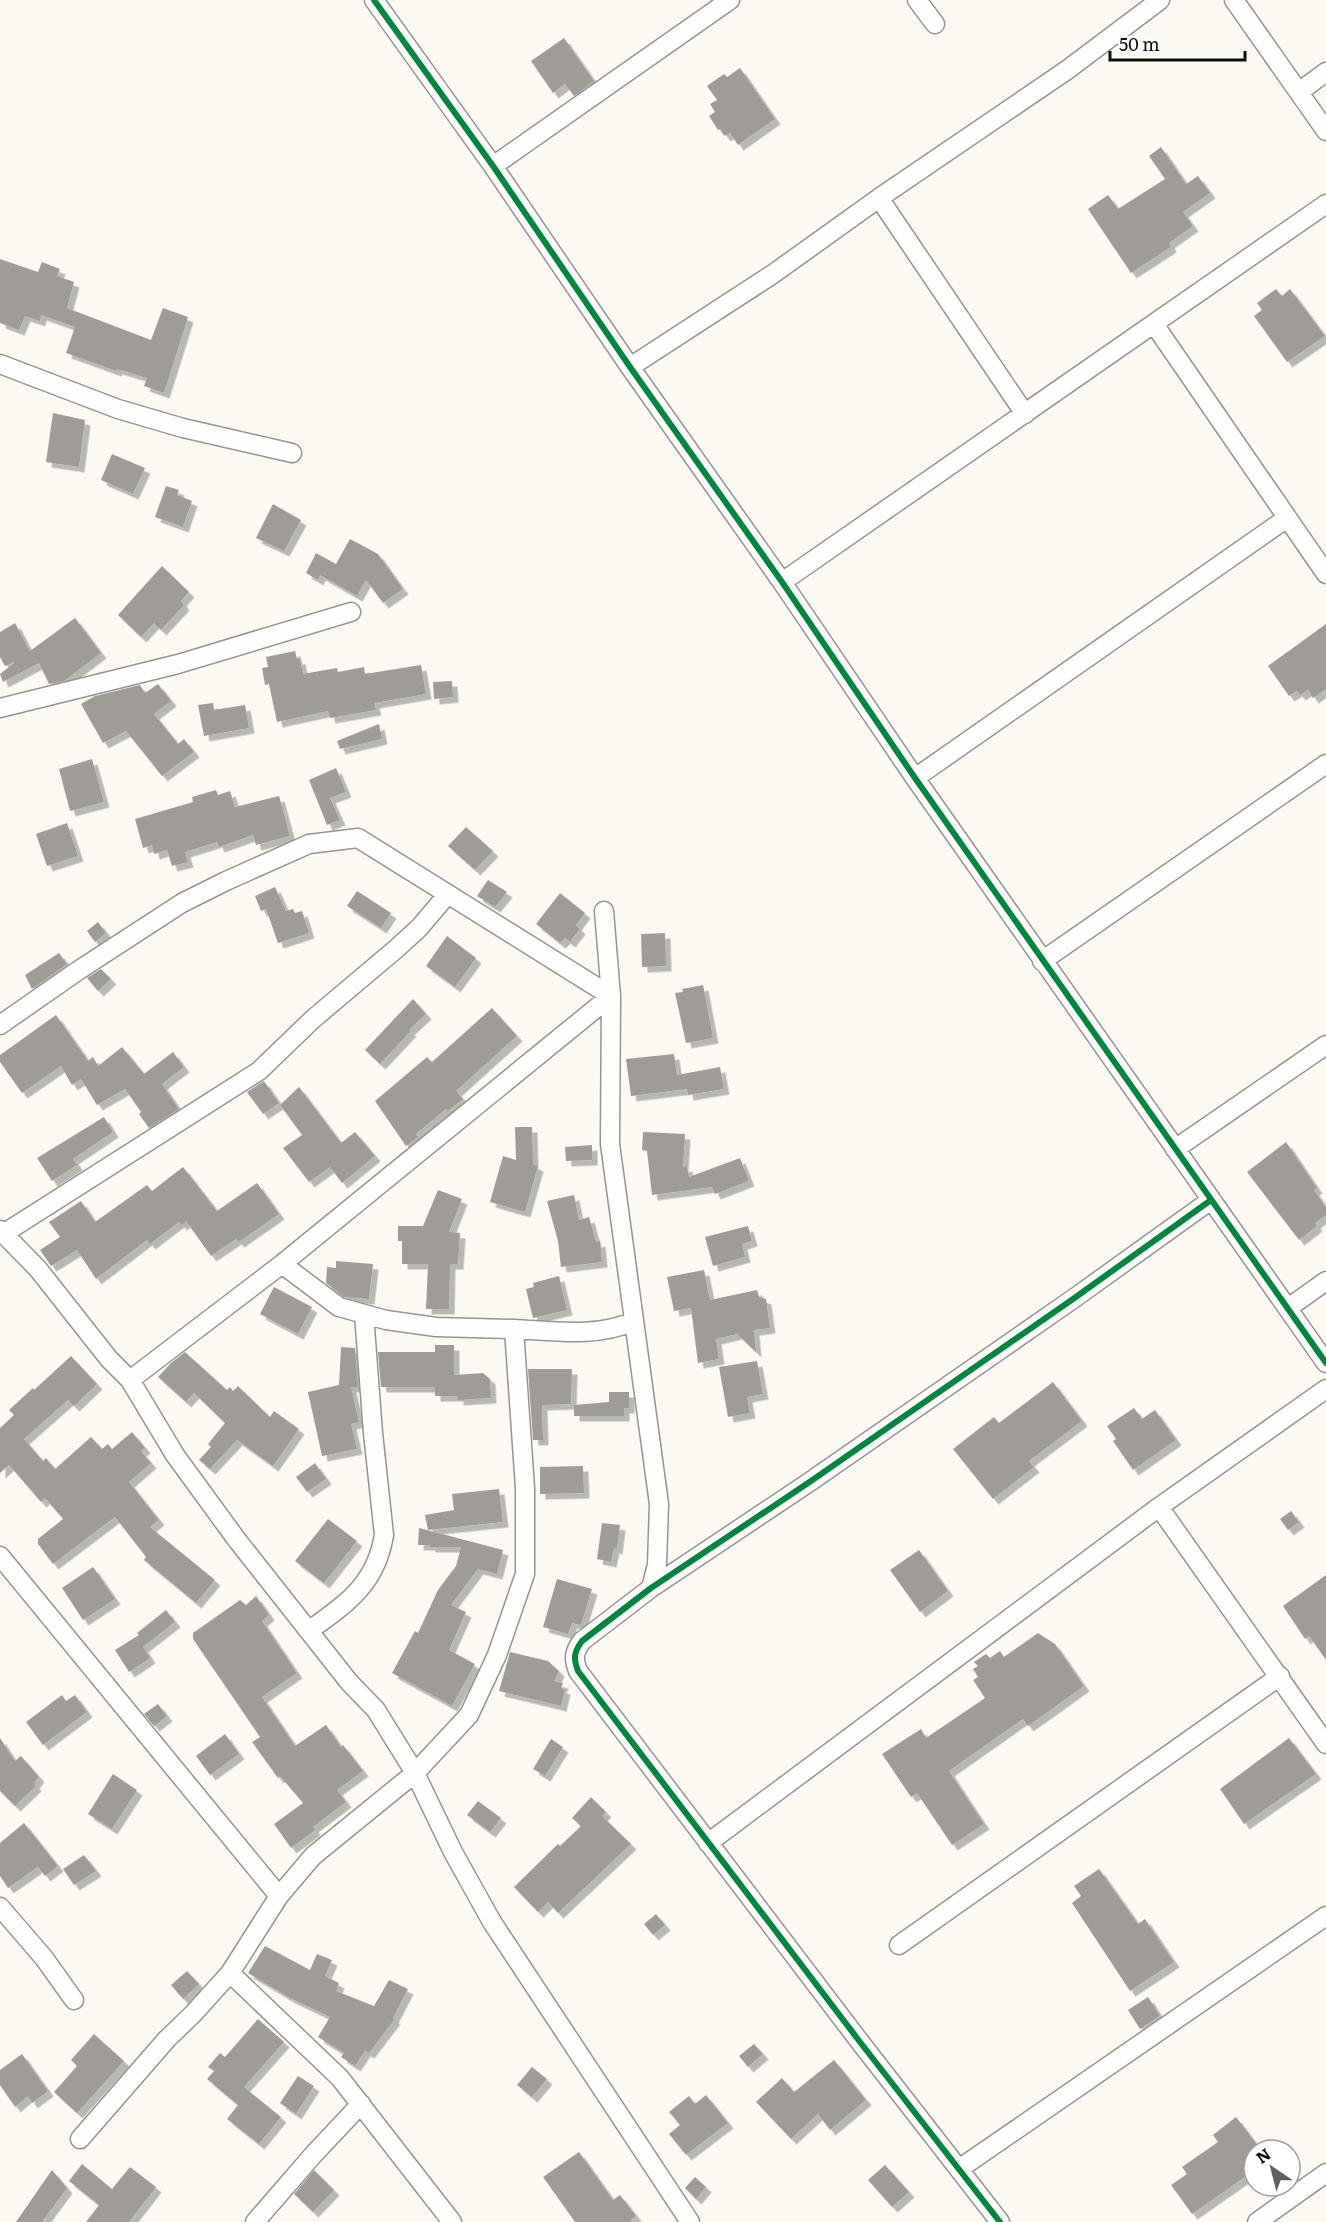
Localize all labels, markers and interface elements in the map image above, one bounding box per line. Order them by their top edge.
scale bar [1110,24,1245,62]
text: 50 m [1119,30,1160,57]
north arrow [1242,2138,1302,2198]
text: N [1250,2141,1275,2169]

